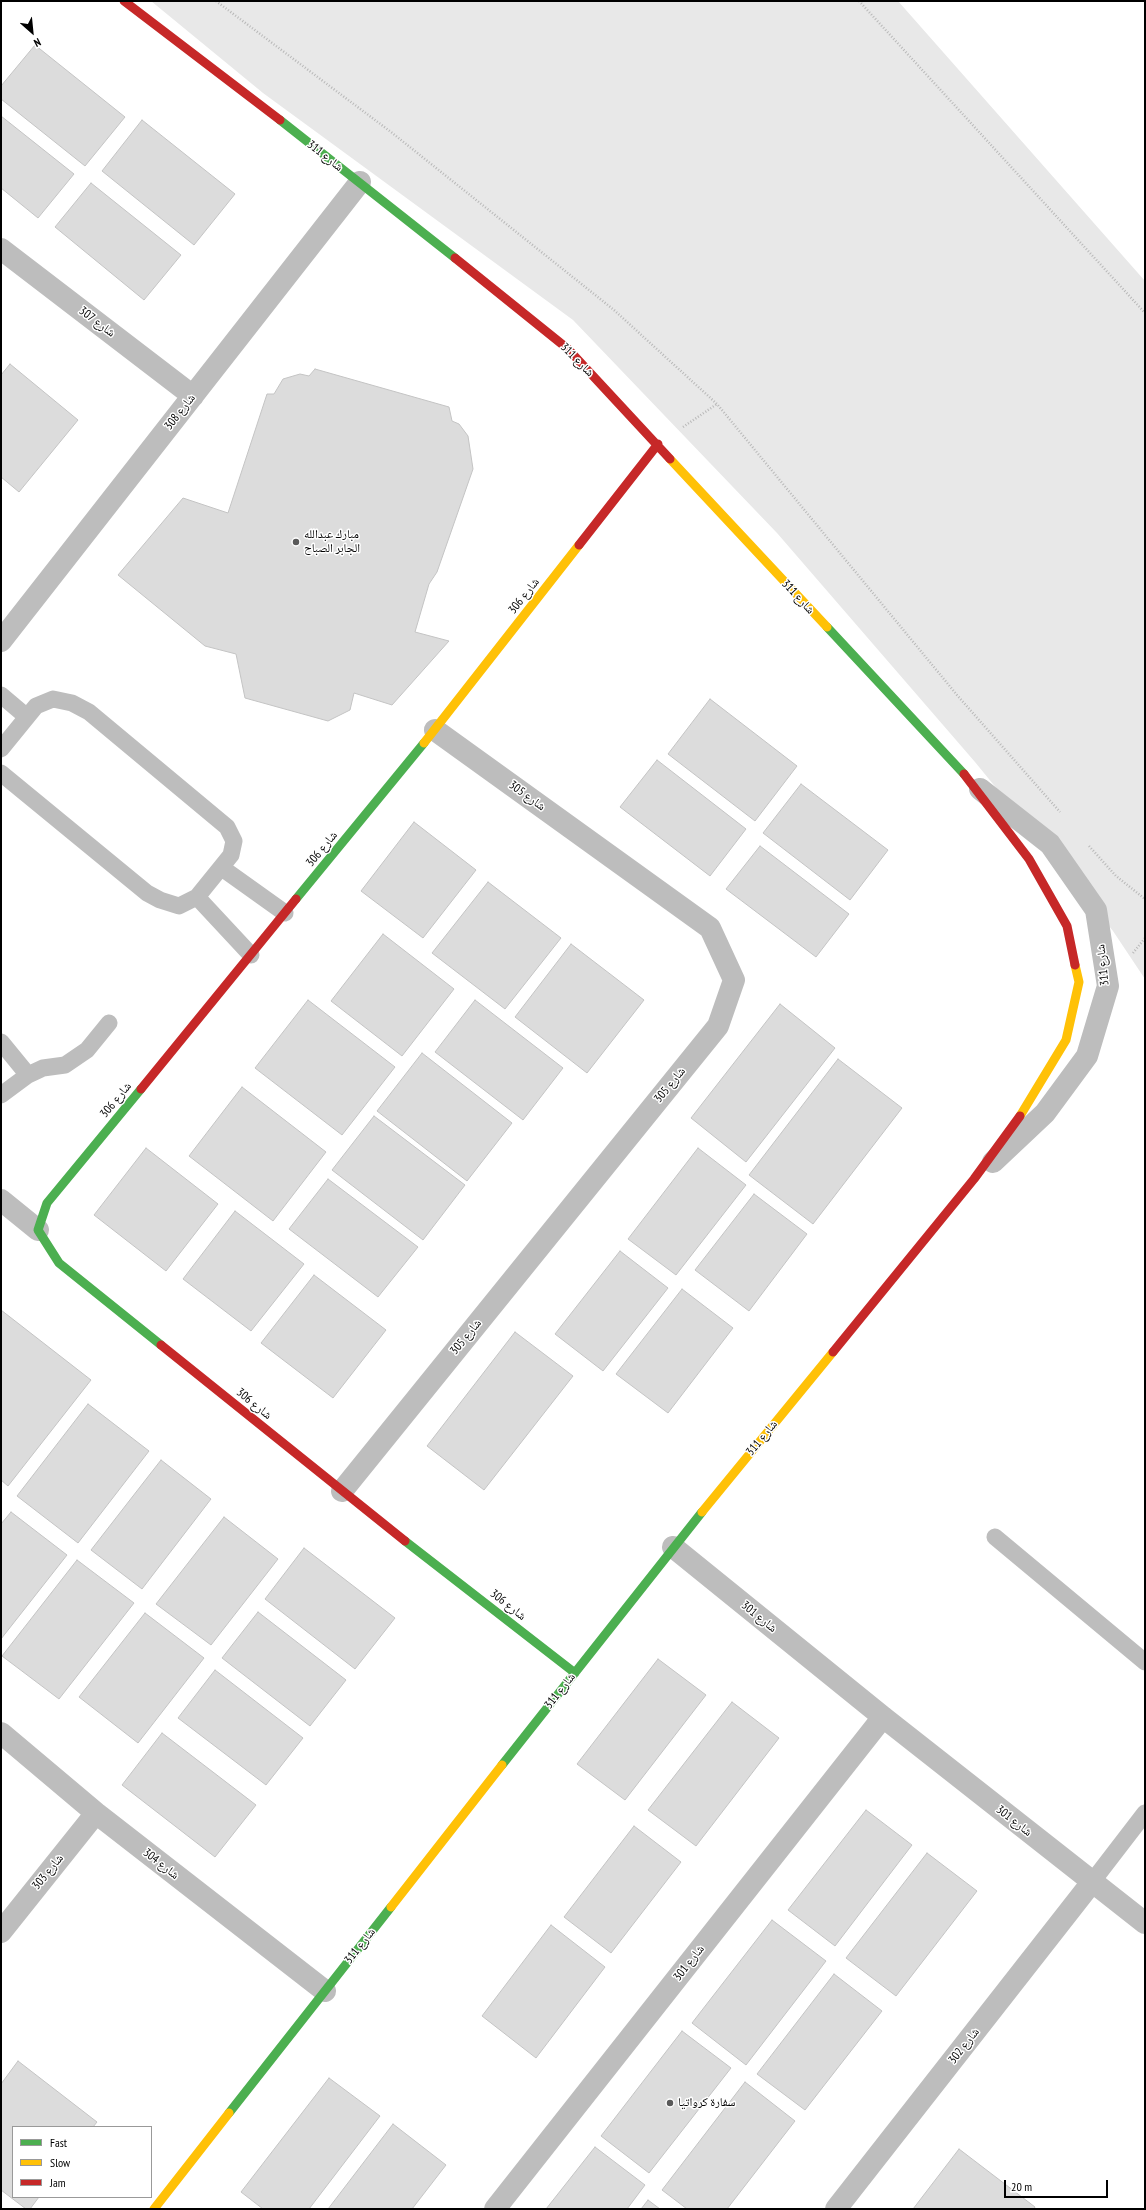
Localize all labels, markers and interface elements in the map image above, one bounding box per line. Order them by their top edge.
north arrow [12,12,52,52]
text: N [32,35,43,50]
street label: شارع 311 [304,138,346,174]
street label: شارع 307 [76,304,118,340]
street label: شارع 311 [557,340,597,380]
street label: شارع 308 [162,391,198,433]
place label: مبارك عبدالله الجابر الصباح [304,528,360,556]
marker: مبارك عبدالله الجابر الصباح [291,537,301,547]
street label: شارع 306 [506,575,542,617]
street label: شارع 311 [779,577,817,617]
street label: شارع 305 [506,778,548,814]
street label: شارع 306 [303,828,341,870]
street label: شارع 311 [1094,944,1112,986]
street label: شارع 305 [651,1064,689,1106]
street label: شارع 306 [97,1079,135,1121]
street label: شارع 305 [447,1316,485,1358]
street label: شارع 306 [233,1385,275,1423]
street label: شارع 311 [743,1417,781,1459]
street label: شارع 306 [487,1587,529,1623]
street label: شارع 301 [738,1598,780,1636]
street label: شارع 311 [542,1670,578,1712]
street label: شارع 301 [993,1803,1035,1839]
street label: شارع 304 [140,1846,182,1882]
street label: شارع 303 [29,1851,67,1893]
street label: شارع 311 [342,1925,378,1967]
street label: شارع 301 [671,1942,707,1984]
street label: شارع 302 [946,2025,982,2067]
place label: سفارة كرواتيا [678,2096,735,2110]
marker: سفارة كرواتيا [665,2098,675,2108]
legend [12,2126,152,2198]
text: Fast [50,2135,67,2150]
text: Slow [50,2155,70,2170]
scale bar [1006,2172,1110,2198]
text: Jam [50,2175,66,2190]
text: 20 m [1011,2179,1032,2194]

